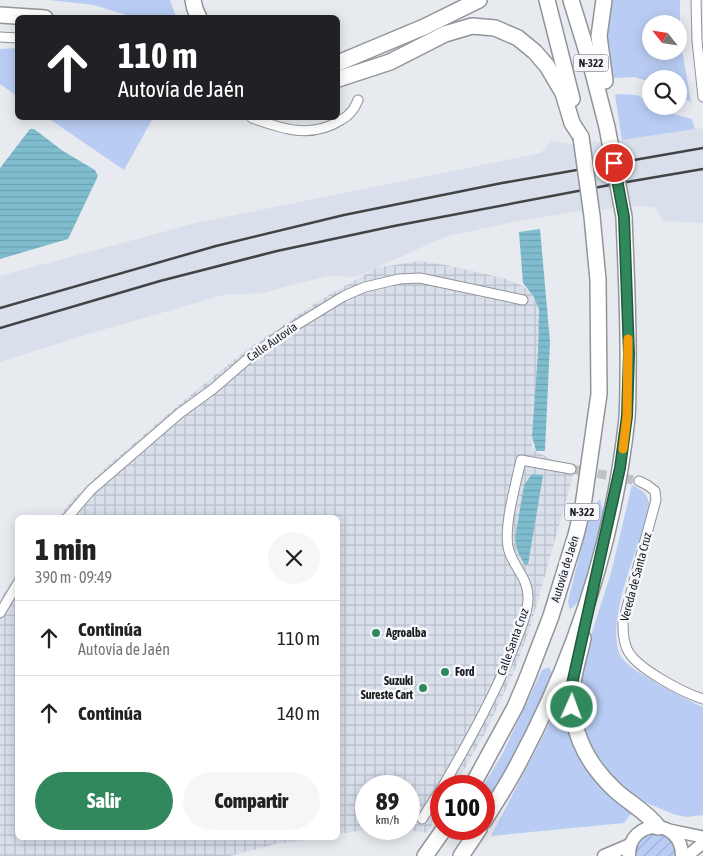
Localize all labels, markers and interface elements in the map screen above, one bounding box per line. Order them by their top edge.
north arrow [642,15,688,60]
map controls [642,15,687,115]
icon: ahead [35,35,100,100]
text: 110 m [118,35,197,75]
road number: N-322 [574,54,608,72]
button: search [642,70,687,115]
text: Autovía de Jaén [118,76,244,102]
pin [593,142,635,184]
icon: arrive [600,149,628,177]
street label: Calle Autovía [244,320,300,364]
road number: N-322 [564,504,600,520]
street label: Vereda de Santa Cruz [617,530,655,623]
text: 1 min [35,532,96,566]
button: close [268,532,320,584]
street label: Autovía de Jaén [548,534,582,604]
text: 390 m · 09:49 [35,568,112,586]
street label: Calle Santa Cruz [494,606,532,678]
text: Continúa [78,618,142,640]
icon: ahead [35,624,63,652]
place label: Agroalba [385,626,427,640]
text: 110 m [277,627,320,649]
marker: Agroalba [370,627,382,639]
text: Autovía de Jaén [78,640,170,658]
place label: Ford [455,665,475,679]
marker: Ford [439,666,451,678]
place label: Suzuki Sureste Cart [361,674,414,702]
position arrow [545,680,597,732]
marker: Suzuki Sureste Cart [417,682,429,694]
icon: ahead [35,699,63,727]
text: Continúa [78,702,142,724]
text: 140 m [277,702,320,724]
button: Salir [35,772,173,830]
button: Compartir [183,772,320,830]
speed limit sign: 100 [430,775,495,840]
text: 89 [376,787,399,815]
text: km/h [376,813,399,827]

